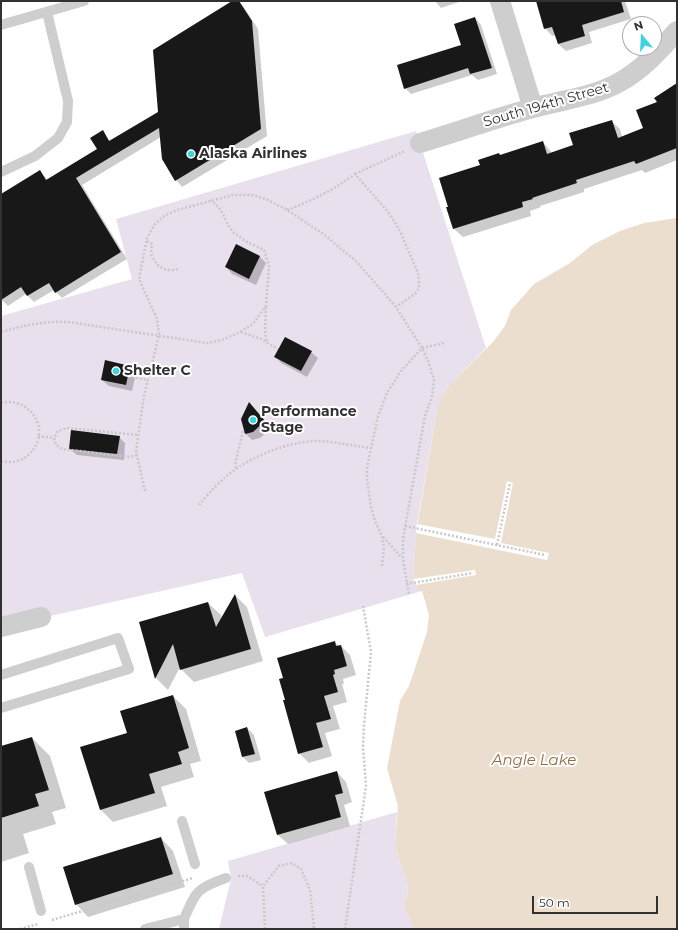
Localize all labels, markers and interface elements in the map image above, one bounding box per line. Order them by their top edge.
north arrow [622,16,662,56]
text: N [632,18,645,34]
street label: South 194th Street [481,79,611,131]
place label: Alaska Airlines [199,146,307,162]
marker: Alaska Airlines [186,149,196,159]
place label: Shelter C [124,363,191,379]
marker: Shelter C [111,366,121,376]
place label: Performance Stage [261,404,357,436]
marker: Performance Stage [248,415,258,425]
water label: Angle Lake [492,752,576,770]
scale bar [534,888,660,914]
text: 50 m [539,895,570,910]

